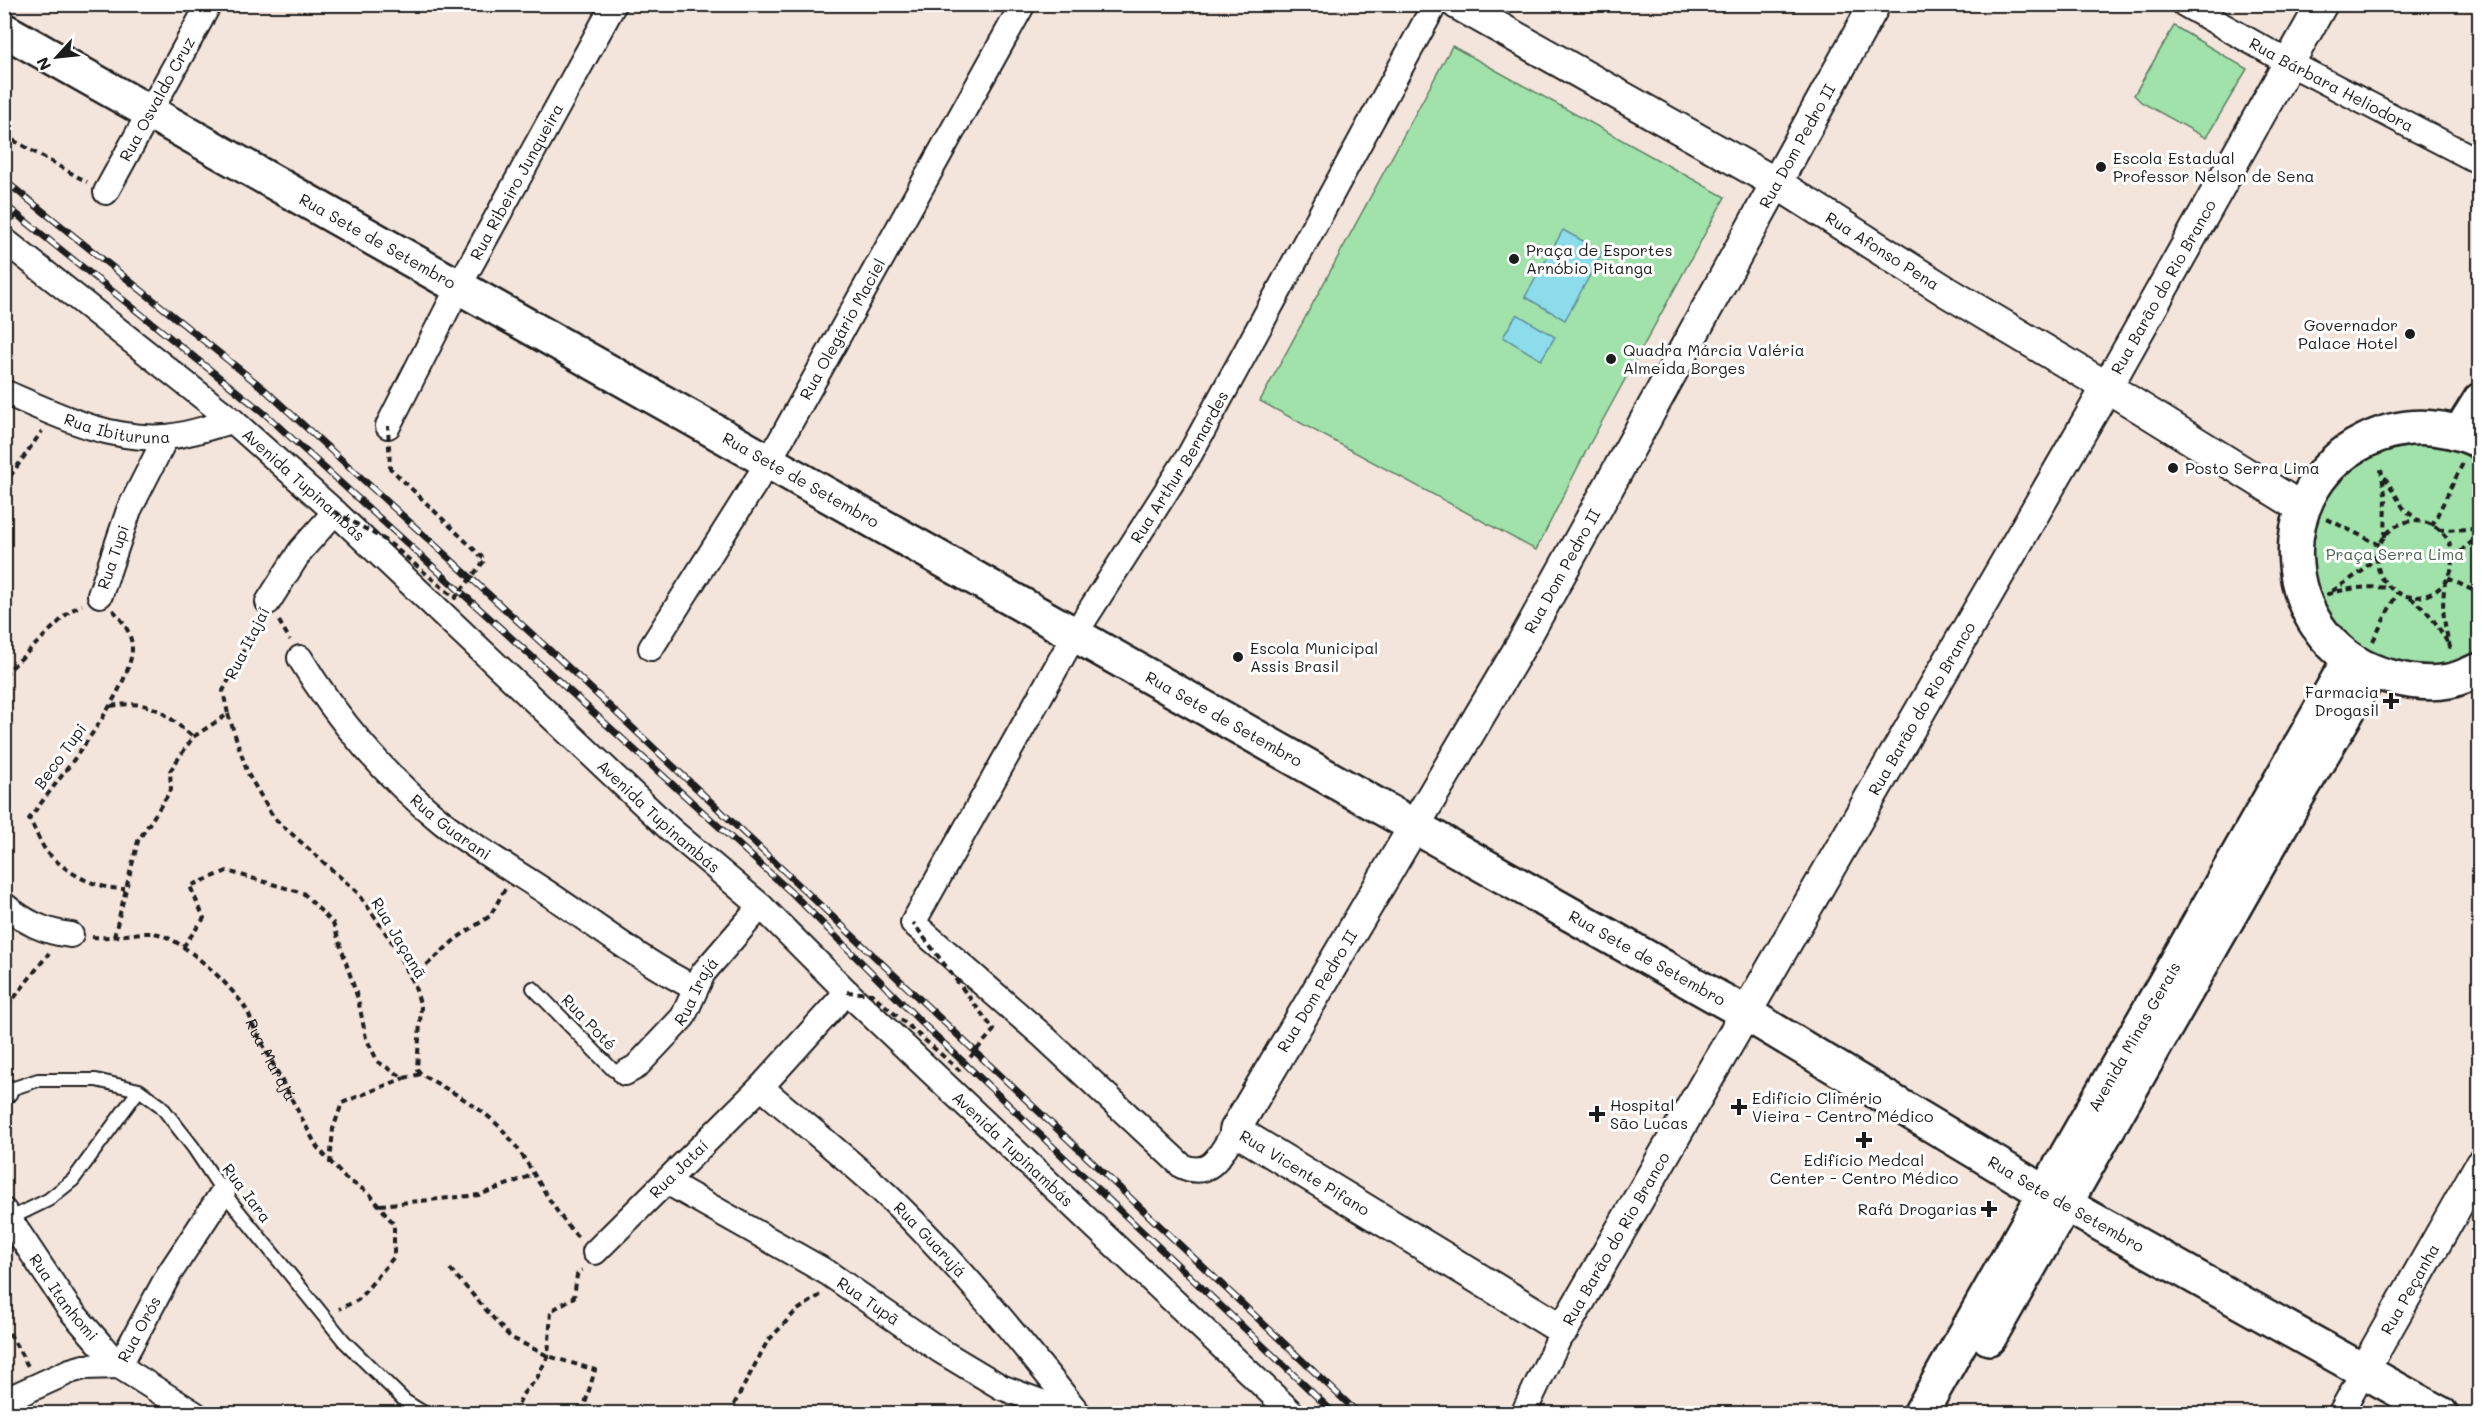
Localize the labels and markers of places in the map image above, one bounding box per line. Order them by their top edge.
place label: Escola Estadual Professor Nelson de Sena [2113,147,2315,186]
marker: Escola Estadual Professor Nelson de Sena [2094,160,2108,174]
place label: Praça de Esportes Arnóbio Pitanga [1526,239,1673,278]
marker: Praça de Esportes Arnóbio Pitanga [1507,252,1521,266]
place label: Governador Palace Hotel [2298,314,2398,353]
marker: Governador Palace Hotel [2403,327,2417,341]
place label: Quadra Márcia Valéria Almeida Borges [1623,339,1805,378]
marker: Quadra Márcia Valéria Almeida Borges [1604,352,1618,366]
place label: Posto Serra Lima [2185,457,2320,478]
marker: Posto Serra Lima [2166,461,2180,475]
place label: Escola Municipal Assis Brasil [1250,637,1378,676]
marker: Escola Municipal Assis Brasil [1231,650,1245,664]
place label: Farmacia Drogasil [2305,681,2379,720]
marker: Farmacia Drogasil [2384,694,2398,708]
place label: Edifício Climério Vieira - Centro Médico [1752,1087,1933,1126]
place label: Hospital São Lucas [1610,1094,1688,1133]
marker: Edifício Climério Vieira - Centro Médico [1730,1098,1748,1116]
marker: Hospital São Lucas [1588,1105,1606,1123]
marker: Edifício Medcal Center - Centro Médico [1855,1131,1873,1149]
place label: Edifício Medcal Center - Centro Médico [1770,1149,1958,1188]
place label: Rafá Drogarias [1858,1198,1977,1219]
marker: Rafá Drogarias [1982,1202,1996,1216]

